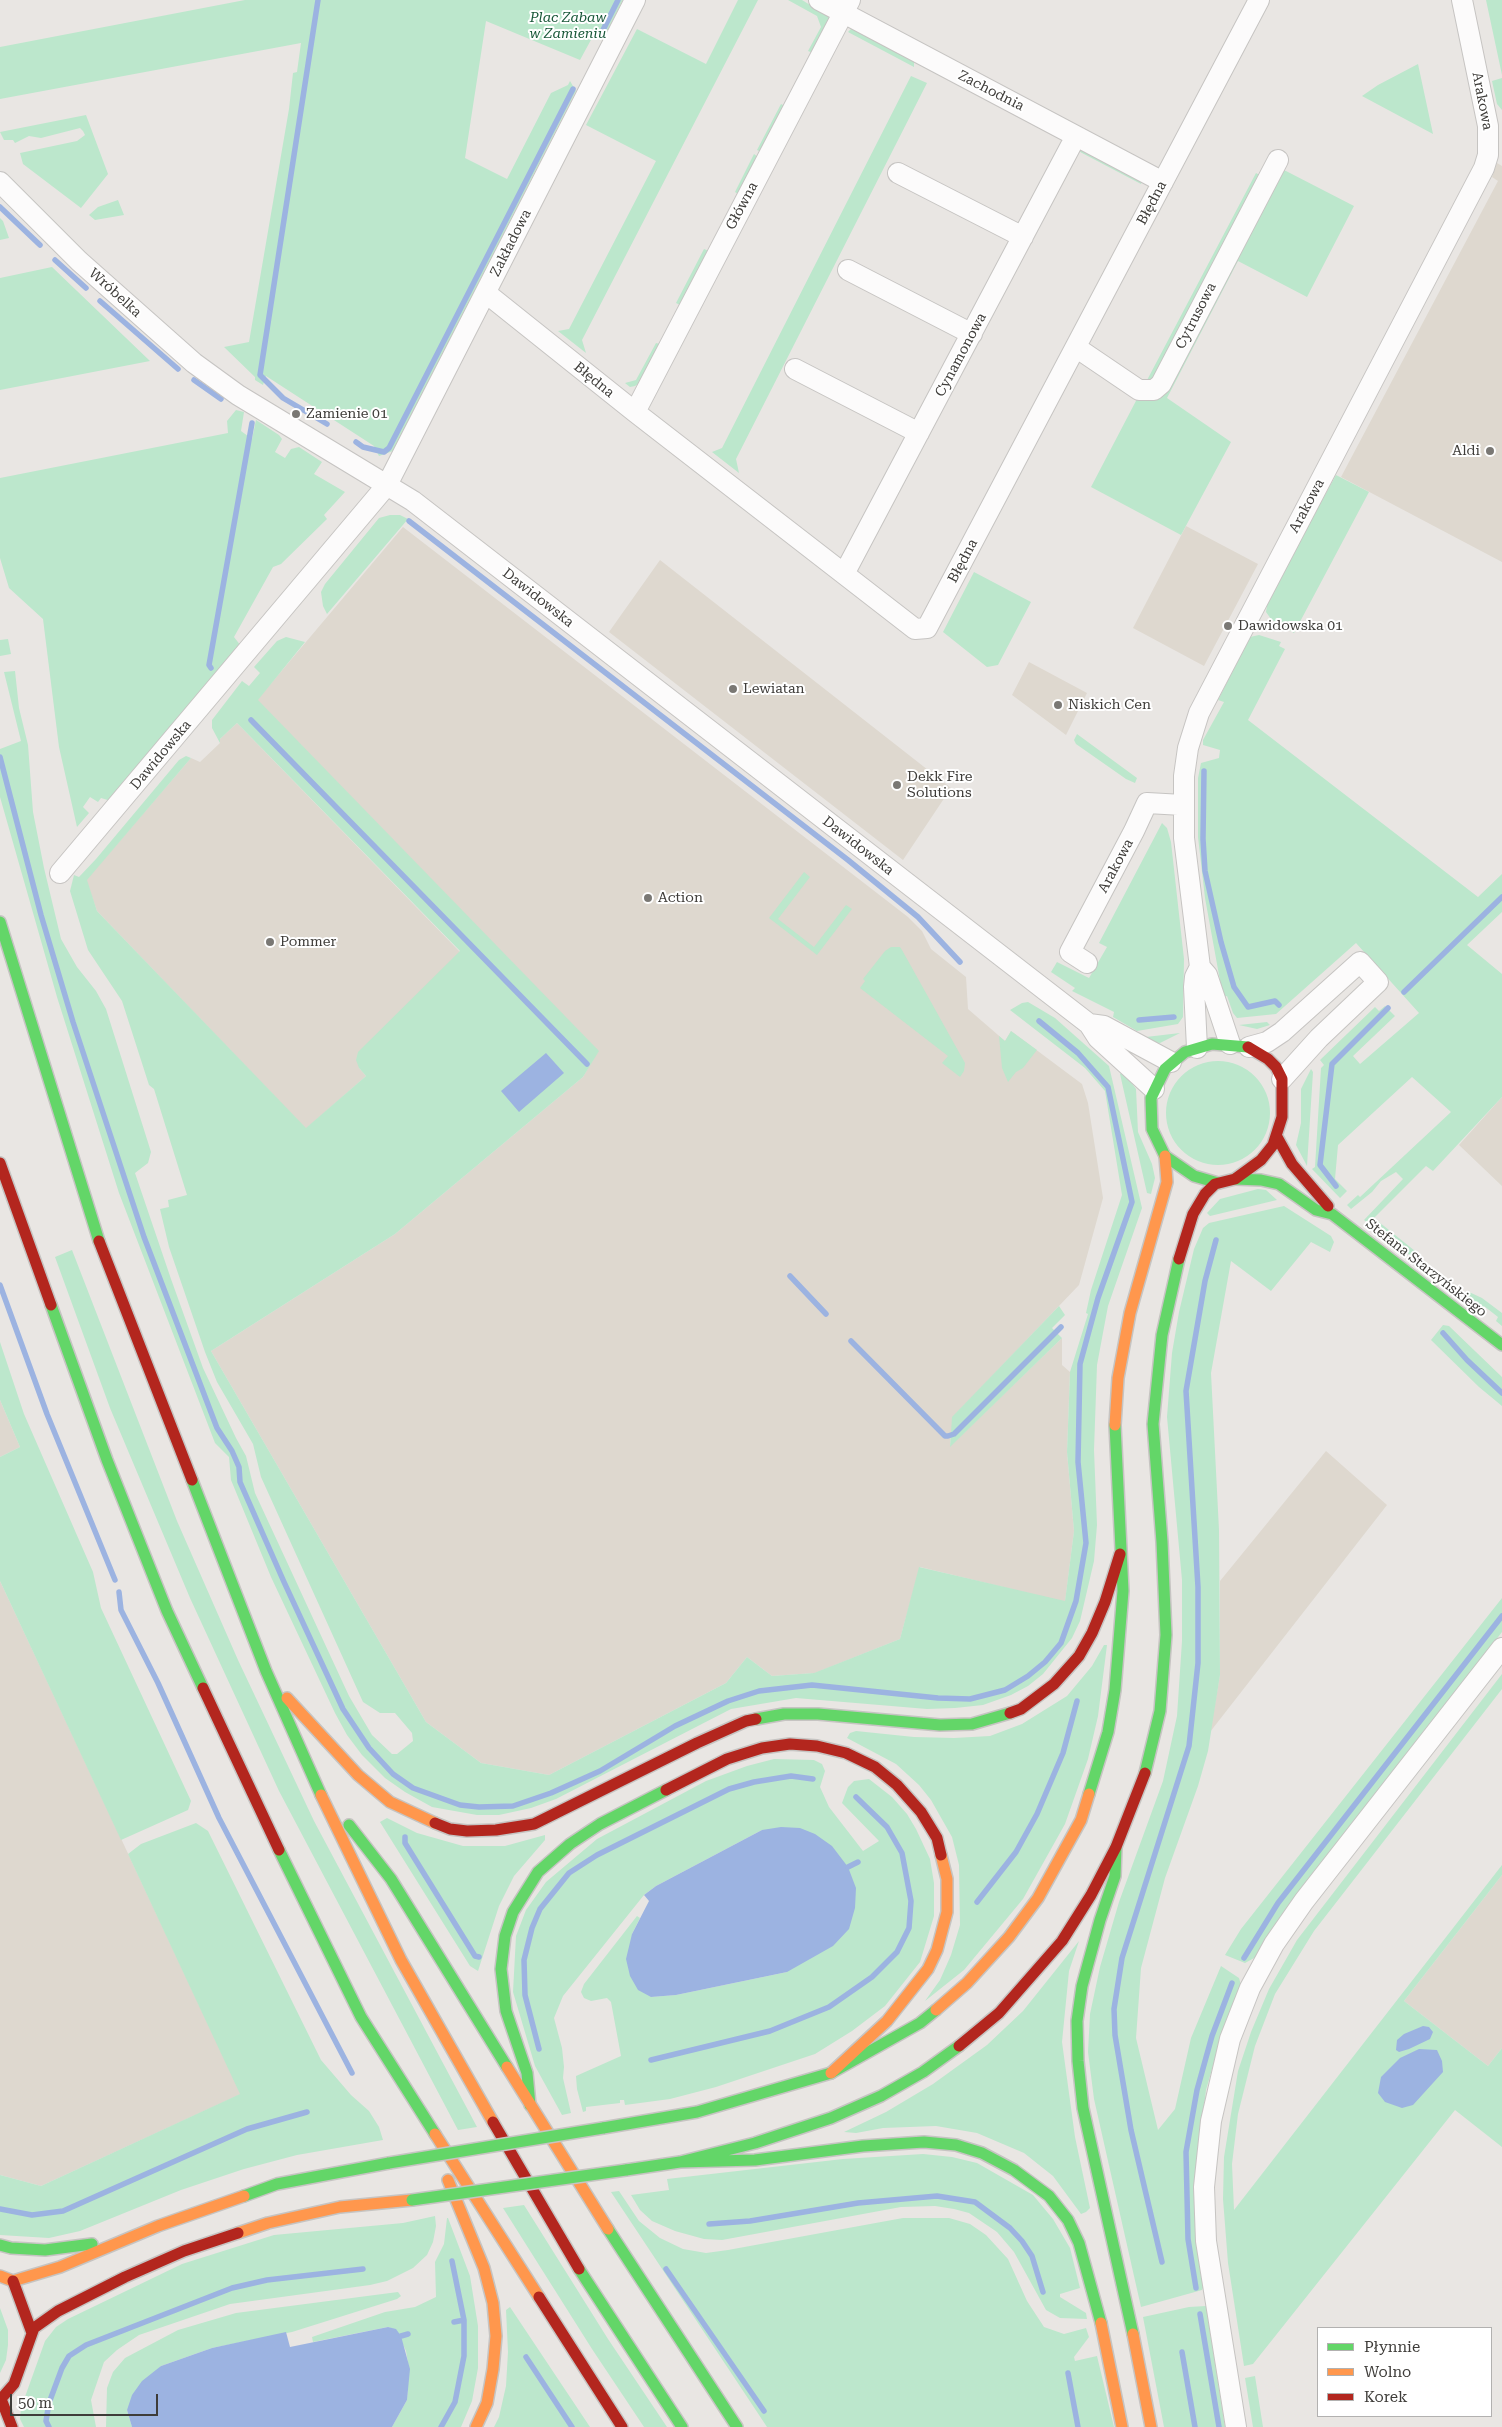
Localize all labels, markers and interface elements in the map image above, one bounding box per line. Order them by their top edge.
park label: Plac Zabaw w Zamieniu [530,10,606,42]
street label: Zachodnia [955,67,1027,115]
street label: Arakowa [1468,71,1496,131]
street label: Błędna [1134,178,1170,228]
street label: Główna [722,179,762,233]
street label: Zakładowa [487,207,535,279]
street label: Wróbelka [85,265,145,321]
street label: Cytrusowa [1172,280,1220,352]
street label: Cynamonowa [932,310,990,400]
street label: Błędna [570,359,618,401]
place label: Zamienie 01 [306,406,388,422]
marker: Zamienie 01 [290,408,302,420]
place label: Aldi [1452,443,1480,459]
marker: Aldi [1484,445,1496,457]
street label: Arakowa [1286,476,1328,536]
street label: Błędna [945,536,981,586]
street label: Dawidowska [499,565,577,631]
place label: Dawidowska 01 [1238,618,1343,634]
marker: Dawidowska 01 [1222,620,1234,632]
place label: Lewiatan [743,681,805,697]
marker: Lewiatan [727,683,739,695]
place label: Niskich Cen [1068,697,1151,713]
marker: Niskich Cen [1052,699,1064,711]
street label: Dawidowska [127,717,195,793]
place label: Dekk Fire Solutions [907,769,973,802]
marker: Dekk Fire Solutions [891,779,903,791]
street label: Dawidowska [819,813,897,879]
street label: Arakowa [1095,836,1137,896]
place label: Action [658,890,703,906]
marker: Action [642,892,654,904]
place label: Pommer [280,934,336,950]
marker: Pommer [264,936,276,948]
street label: Stefana Starzyńskiego [1362,1215,1490,1321]
legend [1317,2327,1492,2417]
text: Płynnie [1364,2338,1420,2356]
text: Wolno [1364,2363,1411,2381]
scale bar [12,2384,160,2416]
text: Korek [1364,2388,1407,2406]
text: 50 m [18,2394,52,2412]

